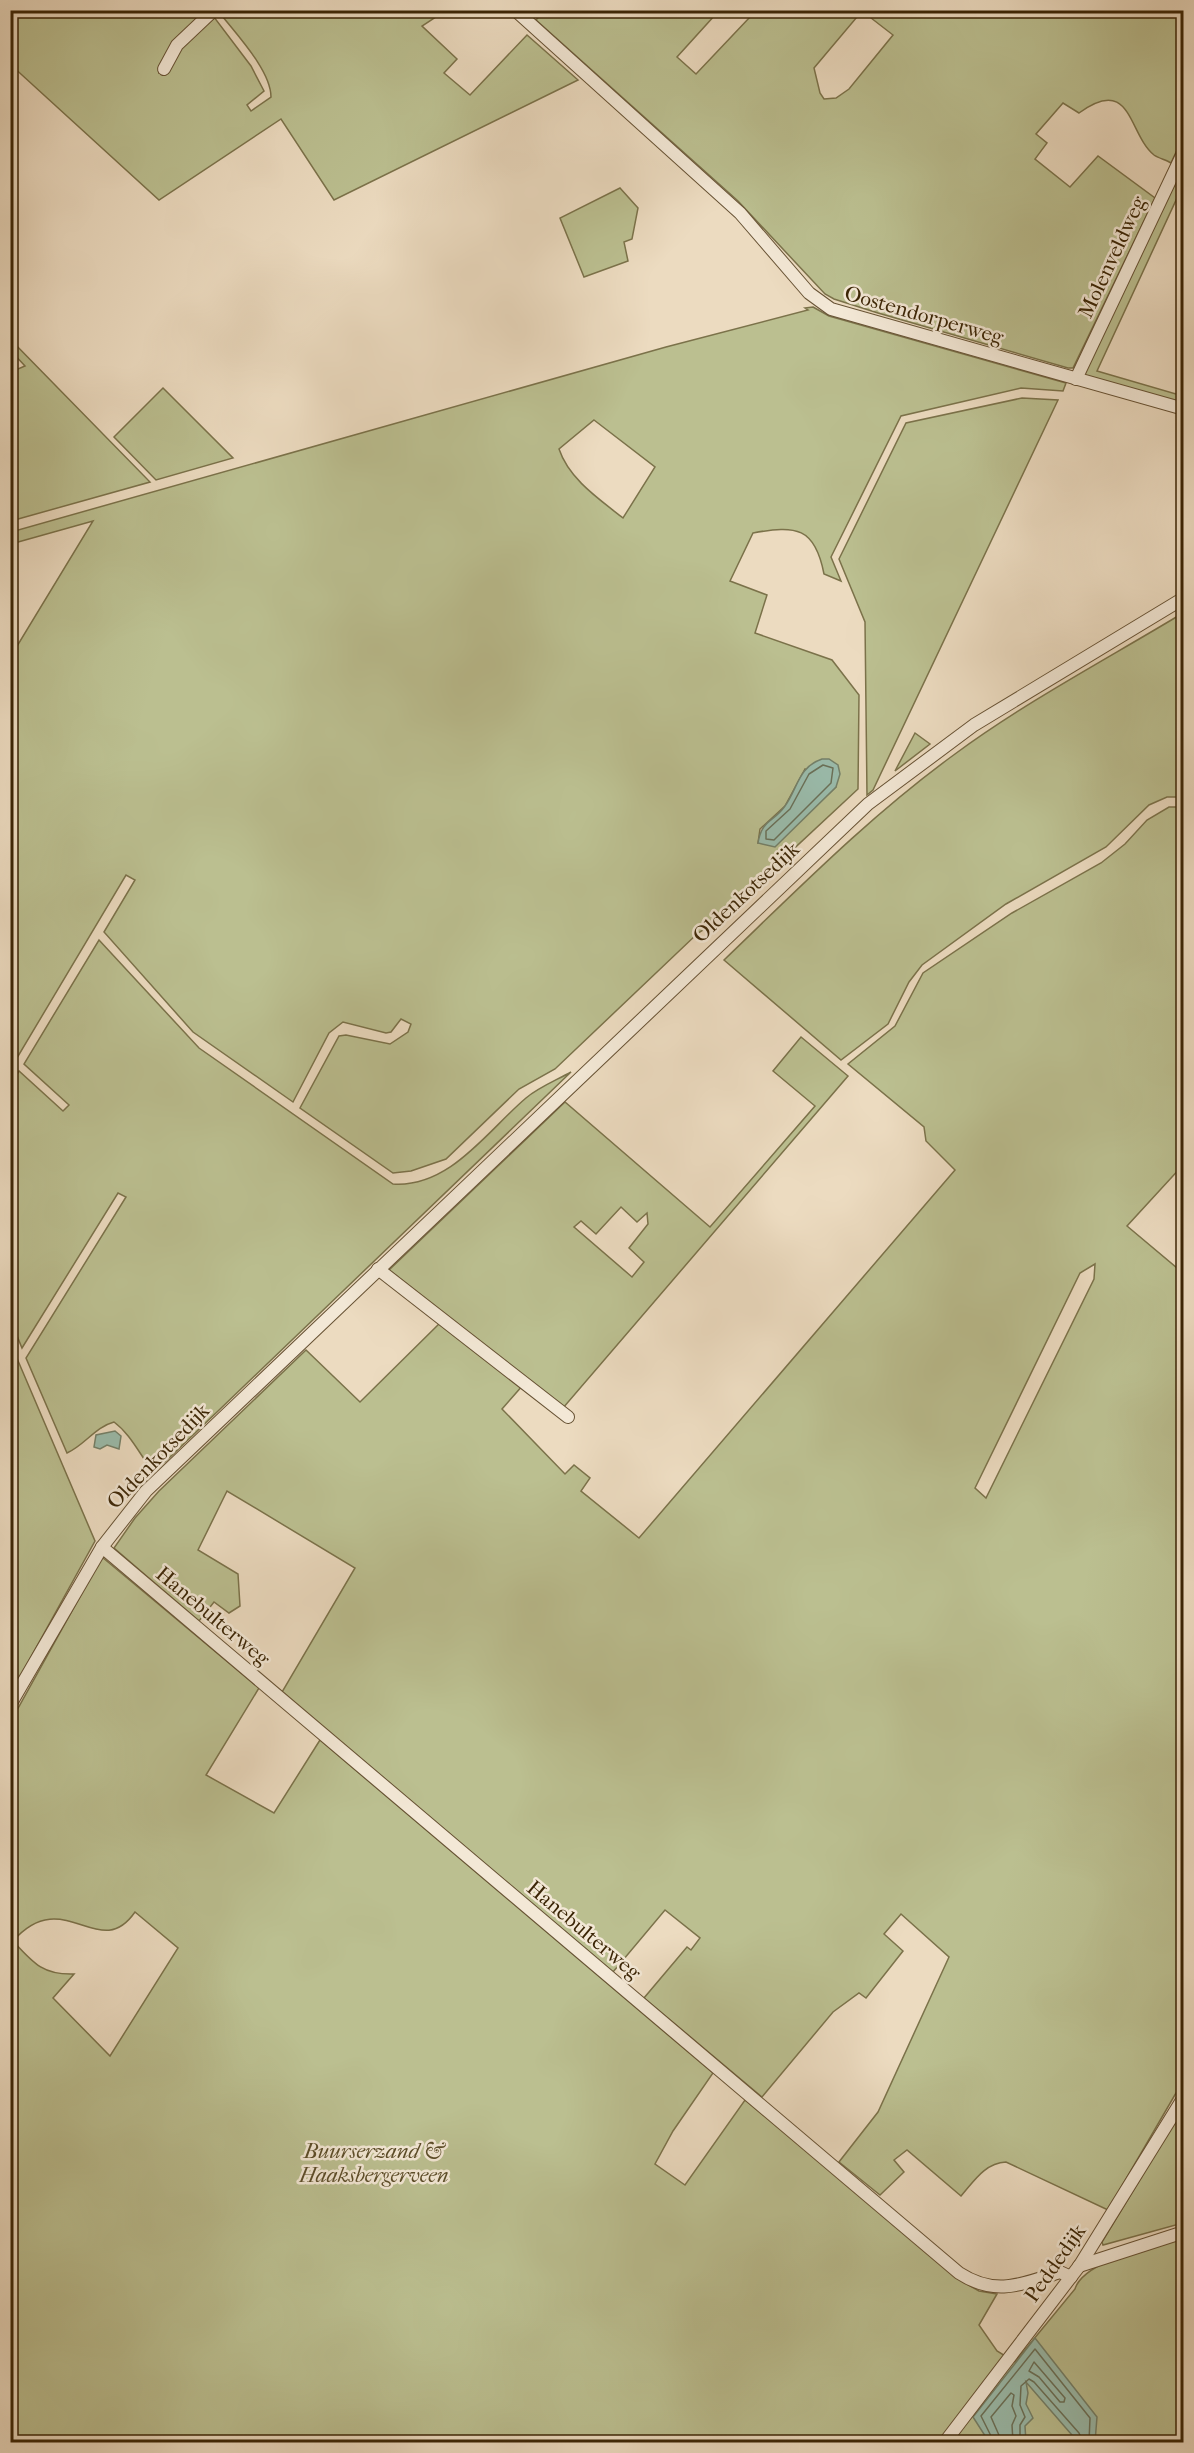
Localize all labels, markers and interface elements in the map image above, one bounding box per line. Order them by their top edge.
street label: Molenveldweg [1073,192,1151,322]
street label: Oostendorperweg [842,281,1007,349]
street label: Oldenkotsedijk [688,836,804,947]
street label: Oldenkotsedijk [102,1398,214,1513]
street label: Hanebulterweg [151,1561,275,1671]
street label: Hanebulterweg [522,1875,646,1985]
park label: Buurserzand & Haaksbergerveen [298,2139,449,2187]
street label: Peddedijk [1019,2219,1091,2307]

